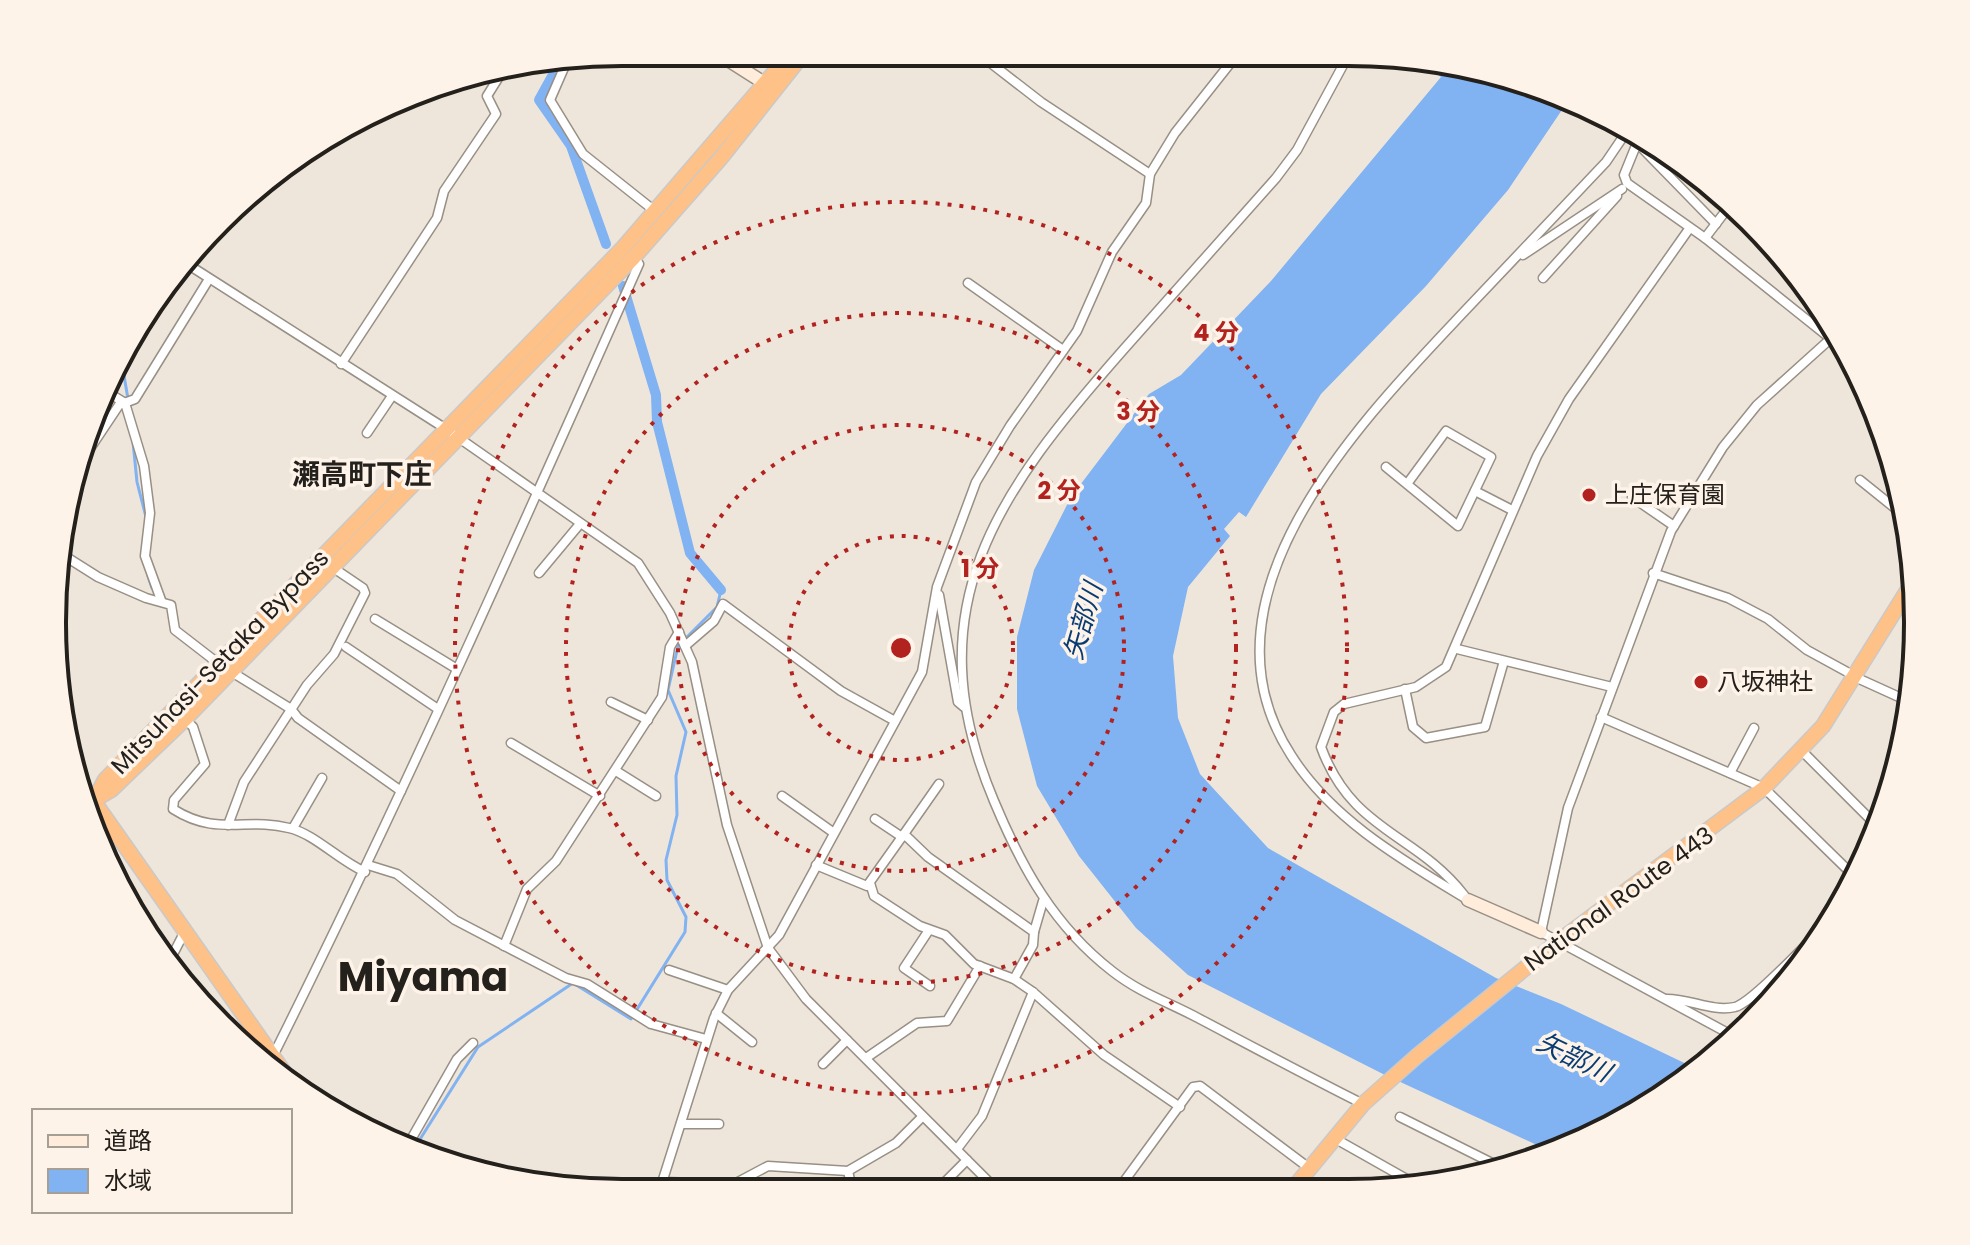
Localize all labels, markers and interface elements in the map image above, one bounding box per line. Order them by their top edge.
text: 4 分 [1193,316,1239,349]
text: 3 分 [1116,395,1160,428]
district label: 瀬高町下庄 [292,455,432,494]
text: 2 分 [1038,474,1080,507]
place label: 上庄保育園 [1605,478,1725,511]
marker: 上庄保育園 [1580,486,1598,504]
street label: Mitsuhasi-Setaka Bypass [103,542,336,781]
text: 1 分 [961,552,999,585]
water label: 矢部川 [1055,576,1112,663]
centre of rings [887,634,915,662]
place label: 八坂神社 [1717,665,1813,698]
marker: 八坂神社 [1692,673,1710,691]
street label: National Route 443 [1517,819,1720,979]
district label: Miyama [338,949,508,1005]
water label: 矢部川 [1531,1024,1620,1092]
legend [32,1109,292,1213]
text: 道路 [104,1124,152,1157]
text: 水域 [104,1164,152,1197]

